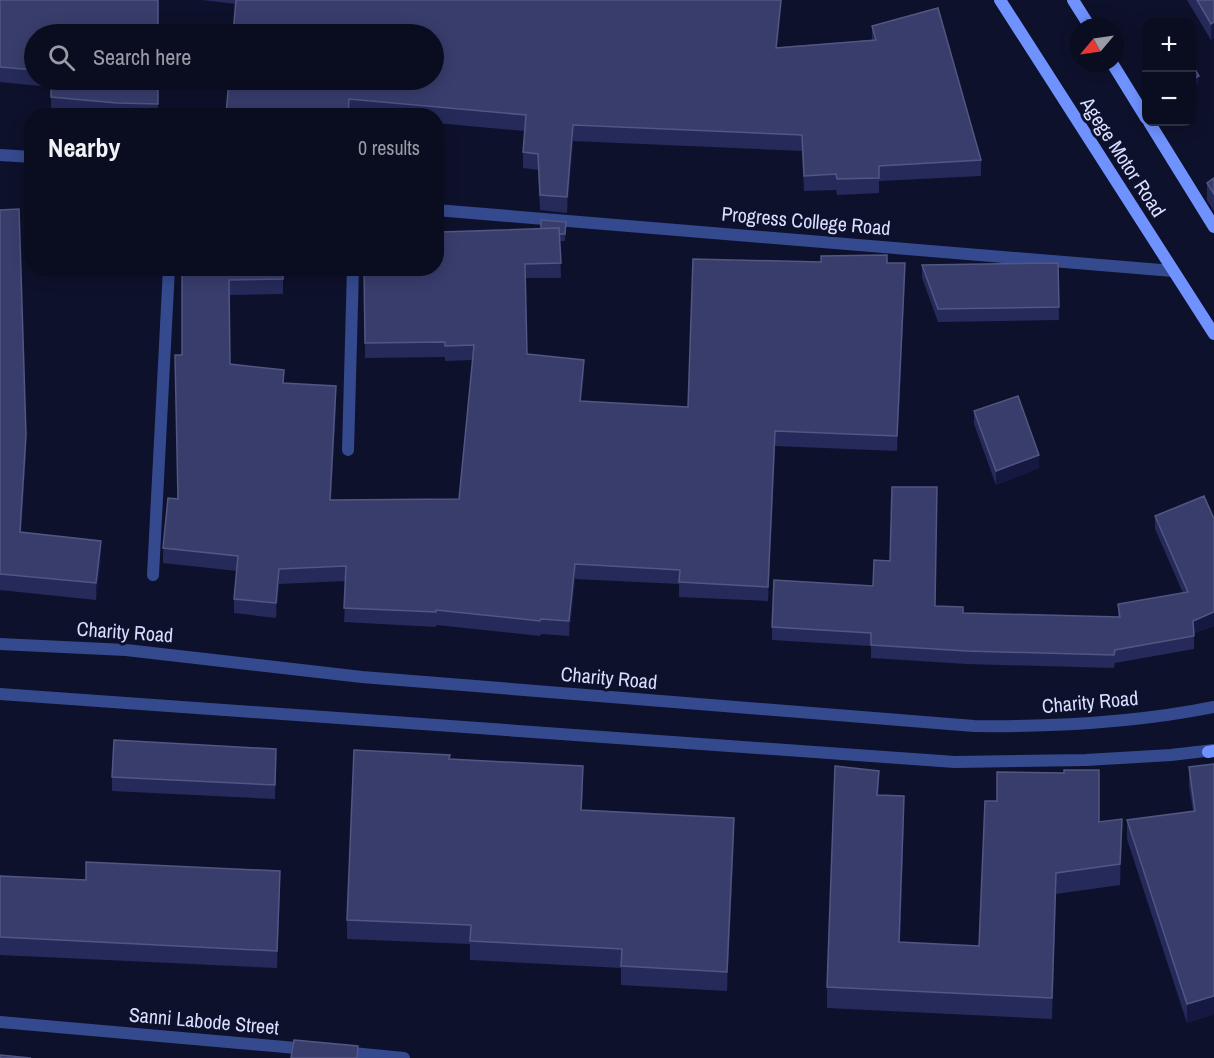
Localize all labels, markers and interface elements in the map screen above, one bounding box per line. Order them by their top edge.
north arrow [1070,18,1124,72]
map controls [1142,18,1196,126]
button: + [1142,18,1196,72]
search box [24,24,444,90]
icon: search [45,41,78,74]
text: Search here [93,42,191,72]
button: − [1142,72,1196,126]
street label: Agege Motor Road [1074,91,1172,222]
text: Nearby [48,130,120,165]
text: 0 results [358,134,420,161]
street label: Progress College Road [720,200,892,241]
street label: Charity Road [76,615,174,648]
street label: Charity Road [560,660,658,695]
street label: Charity Road [1041,684,1139,719]
street label: Sanni Labode Street [128,1000,281,1041]

